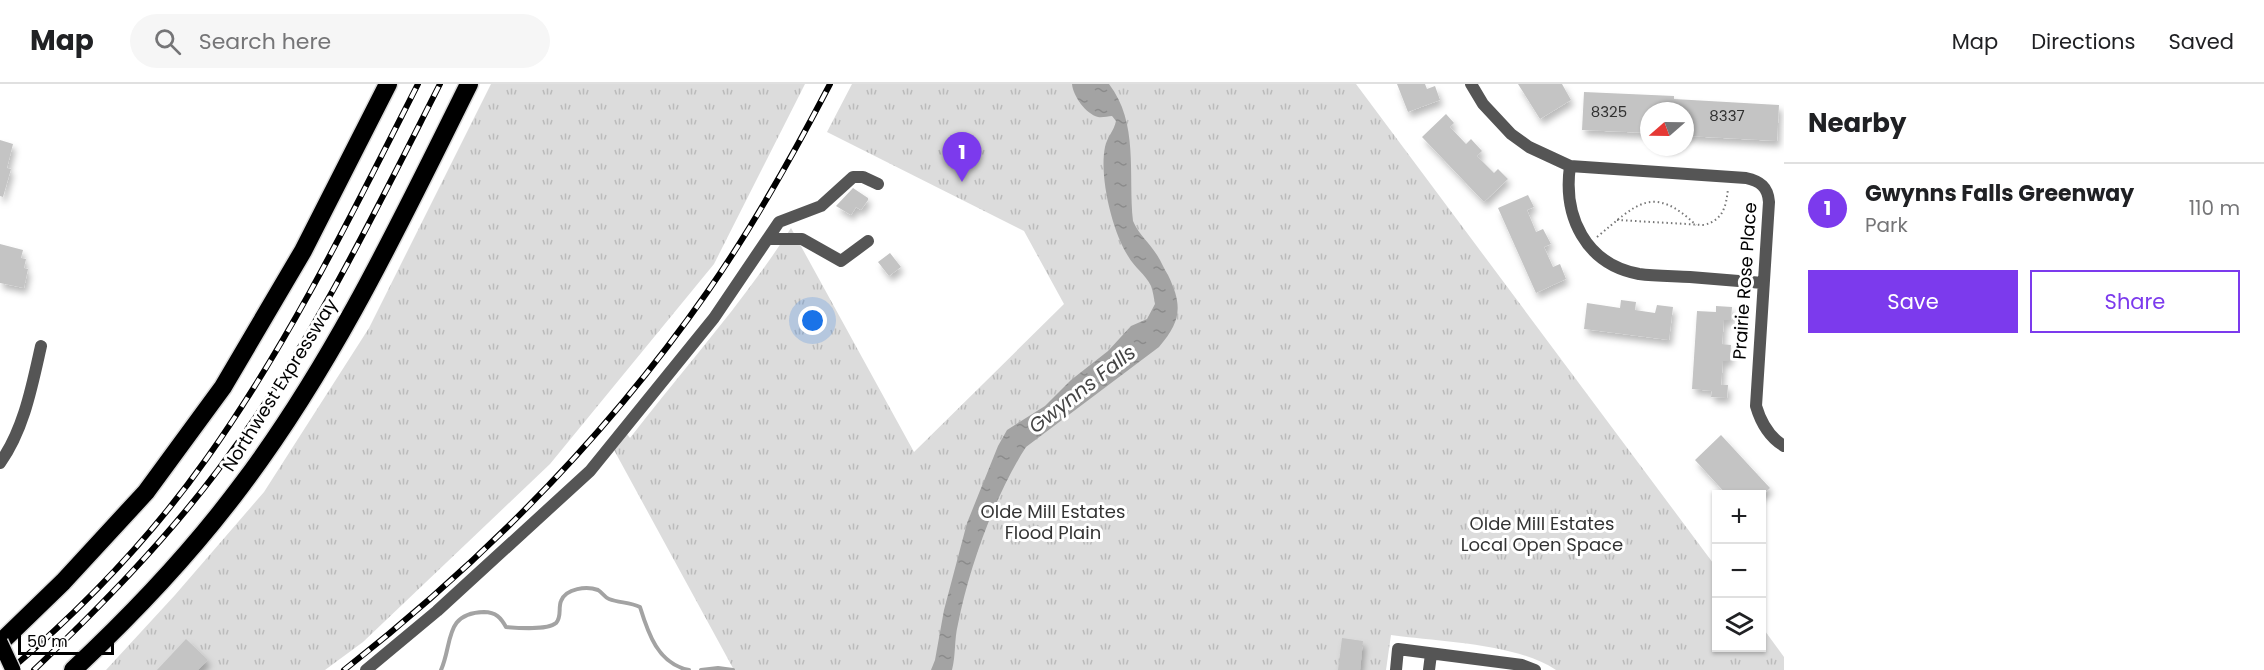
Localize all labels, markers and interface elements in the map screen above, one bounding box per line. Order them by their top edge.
search box [130,14,550,68]
text: Map [30,21,94,60]
icon: search [151,25,184,58]
text: Search here [199,26,331,57]
text: Map [1952,27,1998,56]
text: Directions [2031,27,2135,56]
text: Saved [2168,27,2234,56]
house number: 8325 [1591,101,1627,122]
north arrow [1640,102,1694,156]
house number: 8337 [1709,105,1745,126]
text: Nearby [1808,105,1906,141]
pin: 1 [942,132,982,182]
text: Gwynns Falls Greenway [1865,178,2134,209]
text: 1 [1824,194,1831,222]
text: 110 m [2189,194,2240,222]
street label: Prairie Rose Place [1727,201,1762,361]
text: Park [1865,211,1908,239]
button: Save [1808,270,2018,333]
button: Share [2030,270,2240,333]
street label: Northwest Expressway [216,294,343,476]
your location [798,306,827,335]
water label: Gwynns Falls [1023,338,1141,440]
map controls [1712,490,1766,652]
button: + [1712,490,1766,544]
park label: Olde Mill Estates Flood Plain [981,499,1125,545]
park label: Olde Mill Estates Local Open Space [1461,511,1623,557]
button: − [1712,544,1766,598]
button: layers [1712,598,1766,652]
scale bar [18,628,114,656]
text: 50 m [27,630,68,653]

